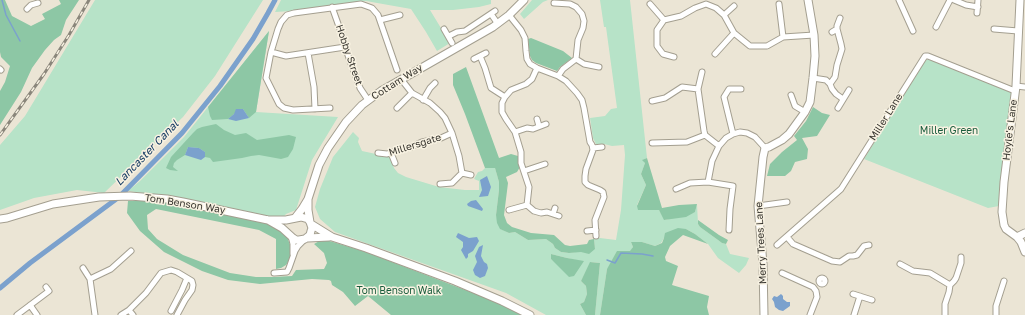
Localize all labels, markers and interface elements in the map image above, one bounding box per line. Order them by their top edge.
street label: Hobby Street [333,23,365,87]
street label: Cottam Way [369,62,425,102]
street label: Miller Lane [867,91,905,143]
street label: Hoyle's Lane [1000,99,1020,161]
water label: Lancaster Canal [113,118,181,188]
park label: Miller Green [920,125,978,137]
street label: Millersgate [387,131,443,159]
street label: Tom Benson Way [144,192,226,216]
street label: Merry Trees Lane [753,201,769,285]
park label: Tom Benson Walk [357,285,441,297]

